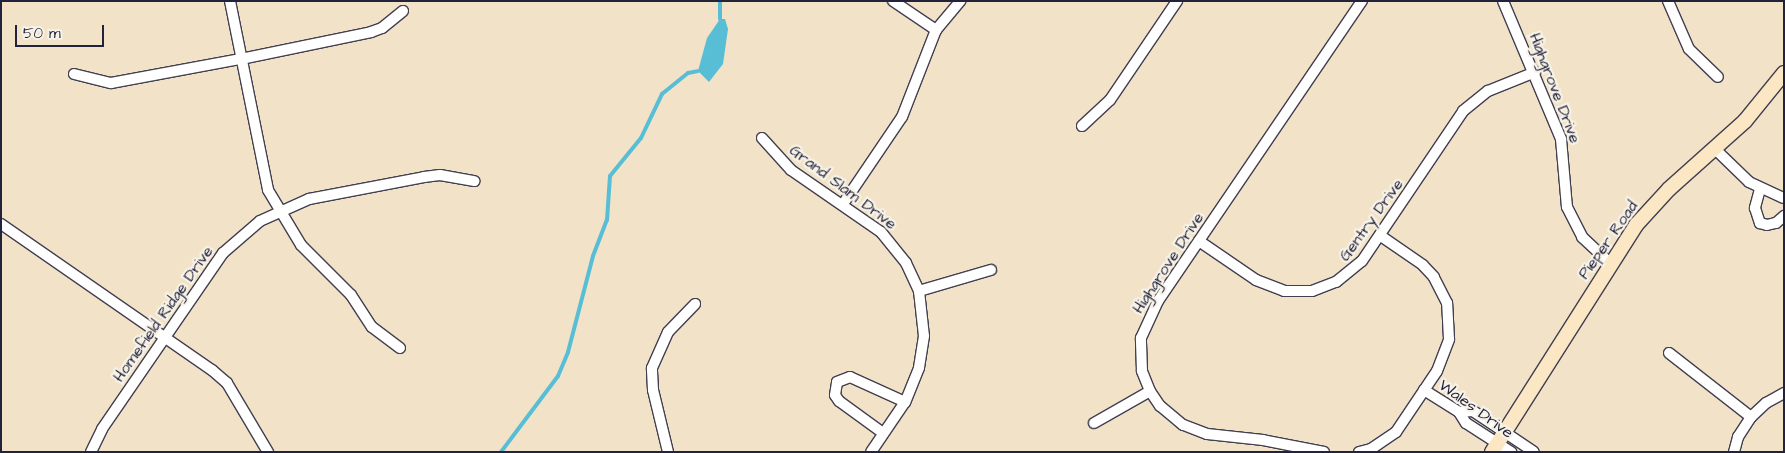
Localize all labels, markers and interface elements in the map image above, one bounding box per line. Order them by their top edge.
scale bar [18,15,106,47]
text: 50 m [23,23,61,44]
street label: Highgrove Drive [1525,30,1585,146]
street label: Grand Slam Drive [786,141,900,233]
street label: Gentry Drive [1335,175,1407,265]
street label: Pieper Road [1574,197,1642,283]
street label: Highgrove Drive [1128,209,1208,317]
street label: Homefield Ridge Drive [109,242,217,386]
street label: Wales Drive [1435,376,1517,442]

